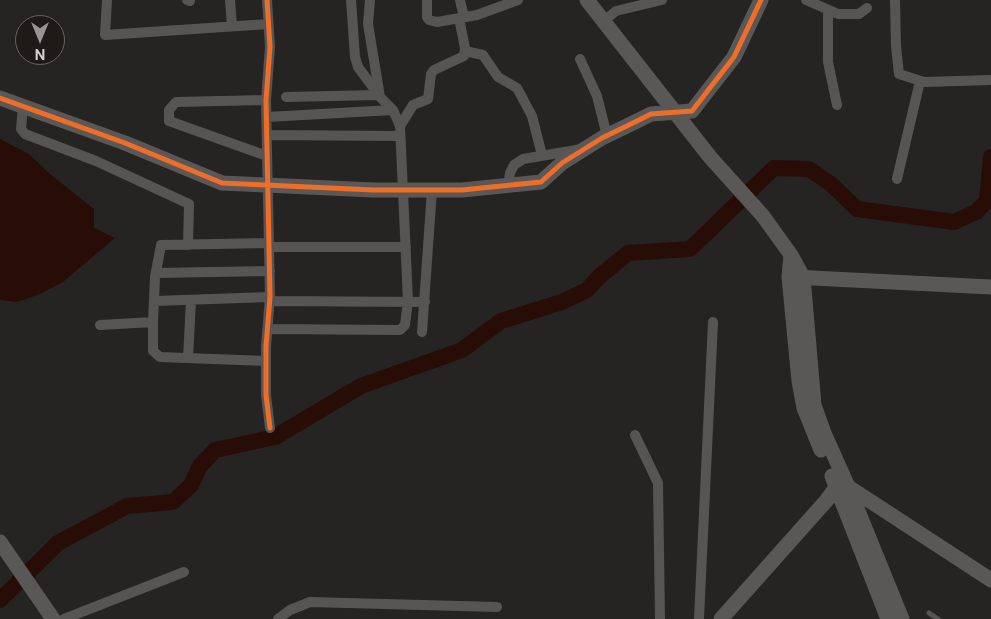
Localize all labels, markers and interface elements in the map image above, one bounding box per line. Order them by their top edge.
north arrow [15,15,65,65]
text: N [35,46,45,62]

